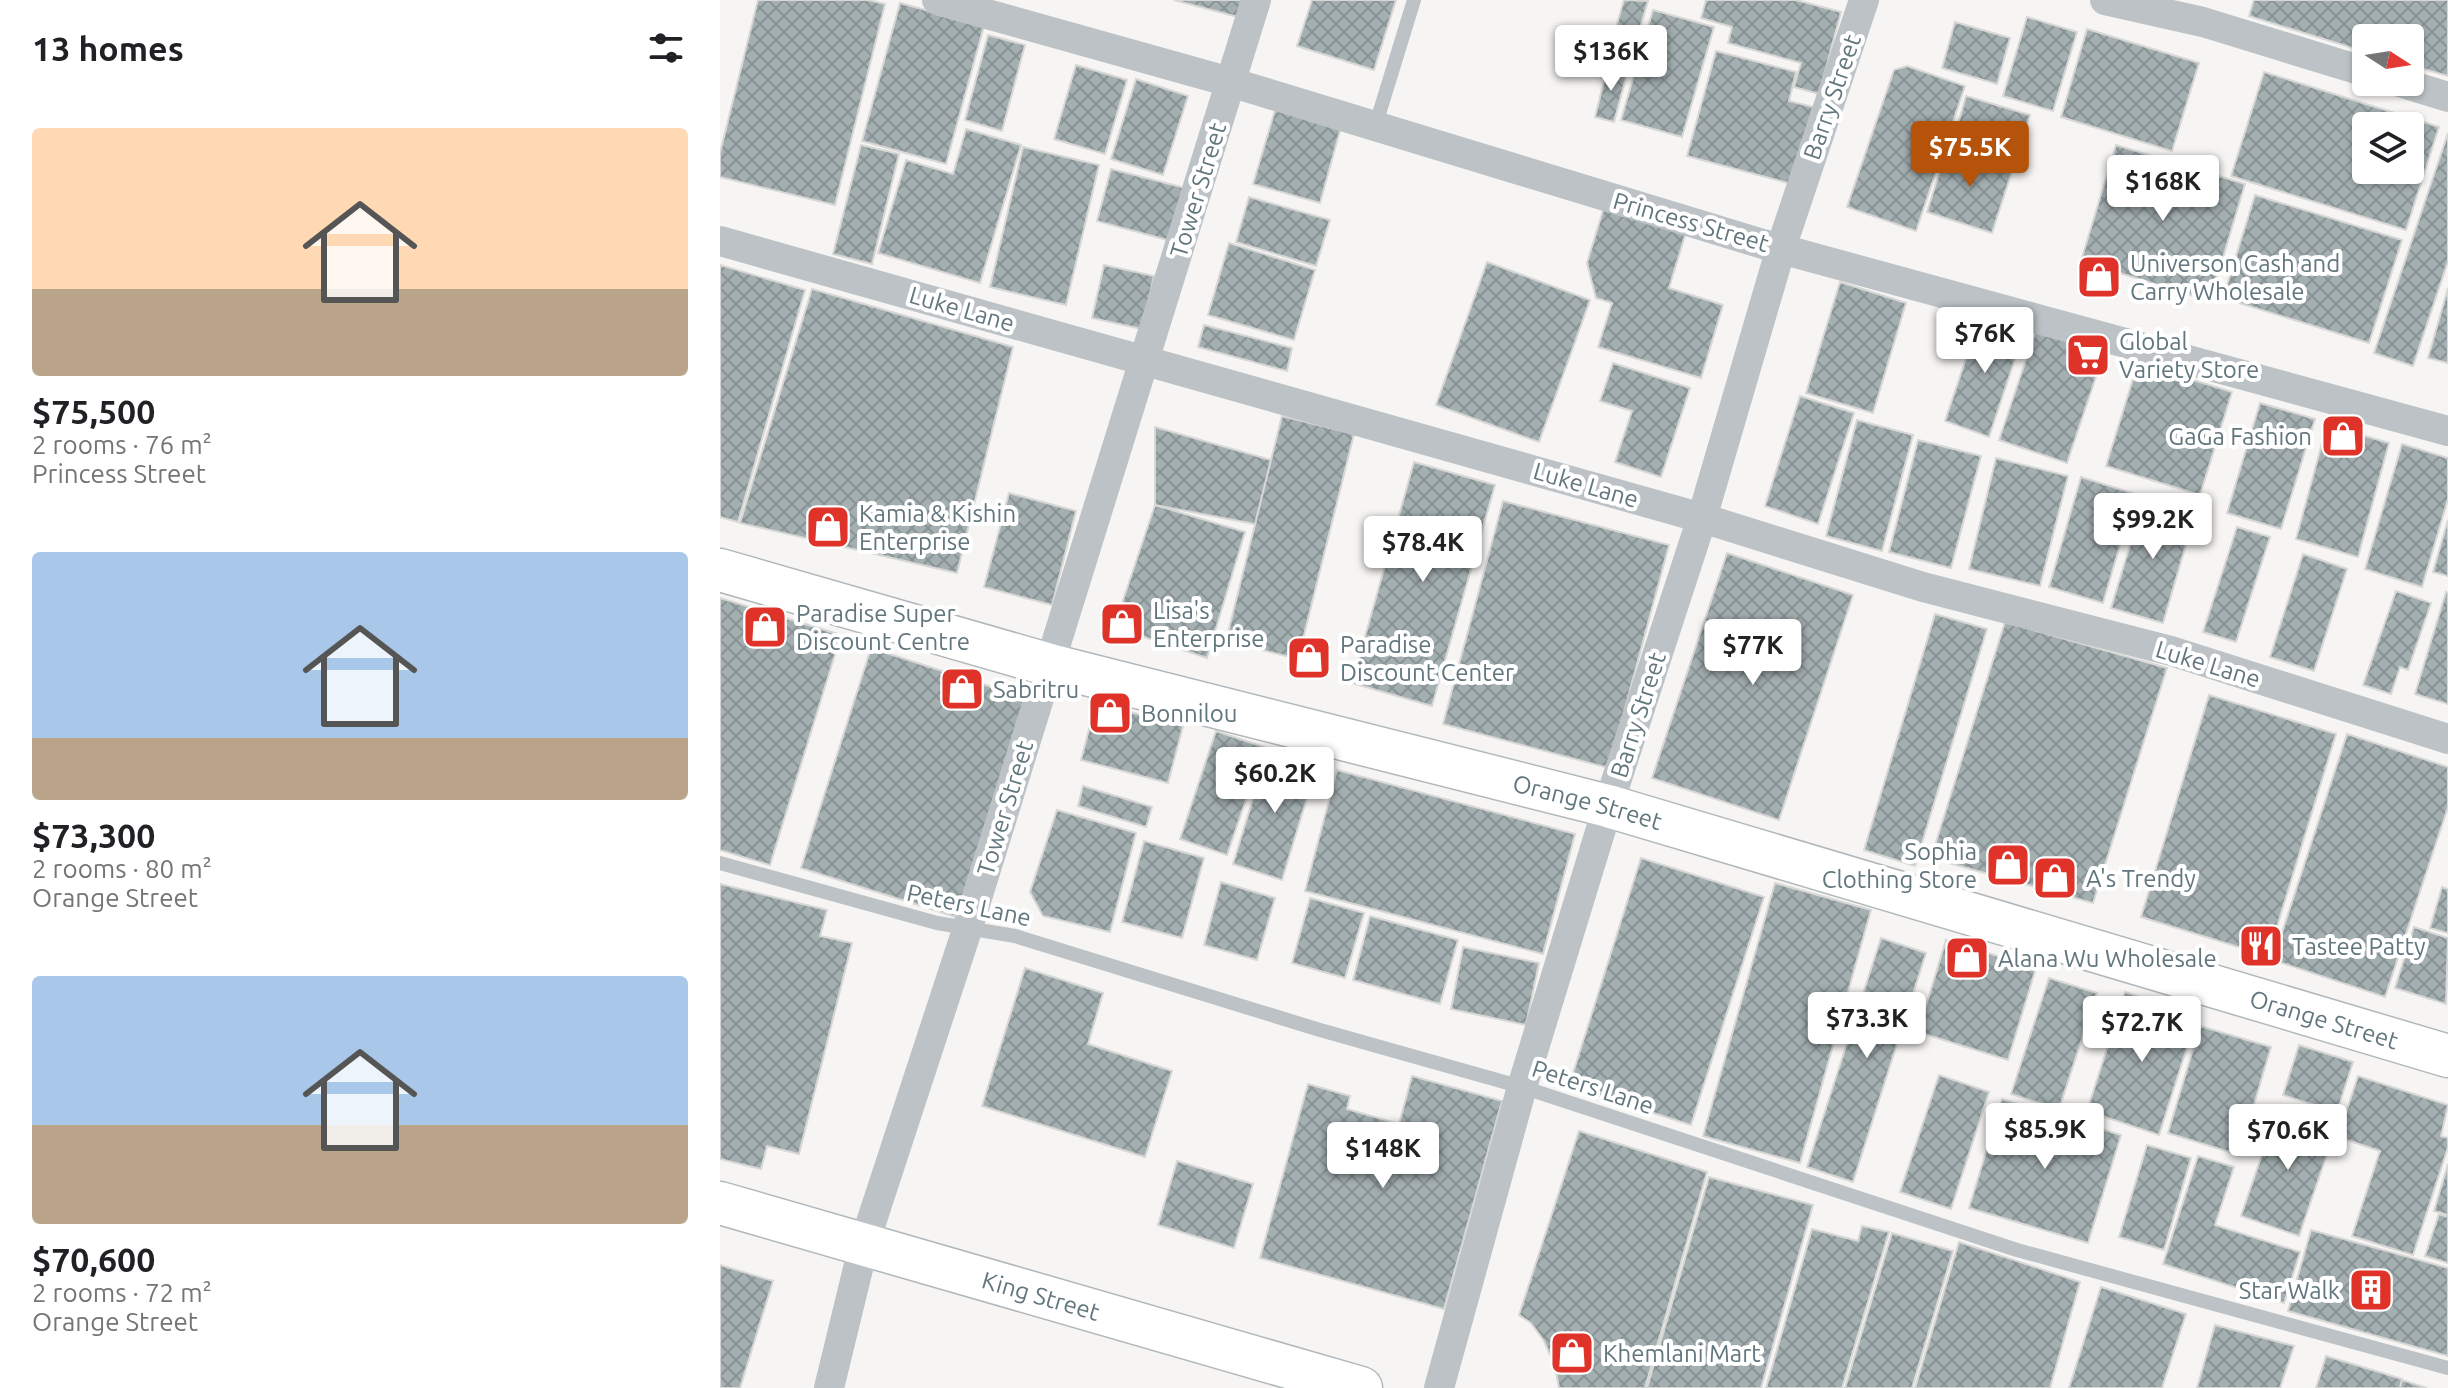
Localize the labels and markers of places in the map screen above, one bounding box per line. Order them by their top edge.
pin: $136K [1555,25,1667,93]
pin: $75.5K [1905,121,2035,189]
pin: $168K [2107,155,2219,223]
place label: Universon Cash and Carry Wholesale [2130,250,2340,305]
shop icon: Universon Cash and Carry Wholesale [2075,253,2123,301]
pin: $76K [1938,307,2032,375]
place label: Global Variety Store [2119,328,2259,383]
supermarket icon: Global Variety Store [2064,331,2112,379]
shop icon: GaGa Fashion [2319,412,2367,460]
place label: GaGa Fashion [2168,423,2312,450]
pin: $99.2K [2088,493,2218,561]
place label: Kamia & Kishin Enterprise [859,500,1016,555]
shop icon: Kamia & Kishin Enterprise [804,503,852,551]
pin: $78.4K [1358,516,1488,584]
place label: Lisa's Enterprise [1153,597,1265,652]
place label: Paradise Super Discount Centre [796,600,970,655]
shop icon: Lisa's Enterprise [1098,600,1146,648]
shop icon: Paradise Super Discount Centre [741,603,789,651]
pin: $77K [1706,619,1800,687]
place label: Paradise Discount Center [1340,631,1514,686]
shop icon: Paradise Discount Center [1285,634,1333,682]
shop icon: Sabritru [938,665,986,713]
place label: Sabritru [993,676,1079,703]
shop icon: Bonnilou [1086,689,1134,737]
place label: Bonnilou [1141,700,1238,727]
pin: $60.2K [1210,747,1340,815]
place label: Sophia Clothing Store [1822,838,1977,893]
shop icon: Sophia Clothing Store [1984,841,2032,889]
shop icon: A's Trendy [2031,854,2079,902]
place label: A's Trendy [2086,865,2196,892]
restaurant icon: Tastee Patty [2237,922,2285,970]
place label: Tastee Patty [2292,933,2426,960]
shop icon: Alana Wu Wholesale [1943,934,1991,982]
place label: Alana Wu Wholesale [1998,945,2217,972]
pin: $73.3K [1802,992,1932,1060]
pin: $72.7K [2077,996,2207,1064]
pin: $85.9K [1980,1103,2110,1171]
pin: $70.6K [2223,1104,2353,1172]
pin: $148K [1327,1122,1439,1190]
building icon: Star Walk [2347,1266,2395,1314]
place label: Star Walk [2239,1277,2340,1304]
shop icon: Khemlani Mart [1548,1329,1596,1377]
place label: Khemlani Mart [1603,1340,1761,1367]

